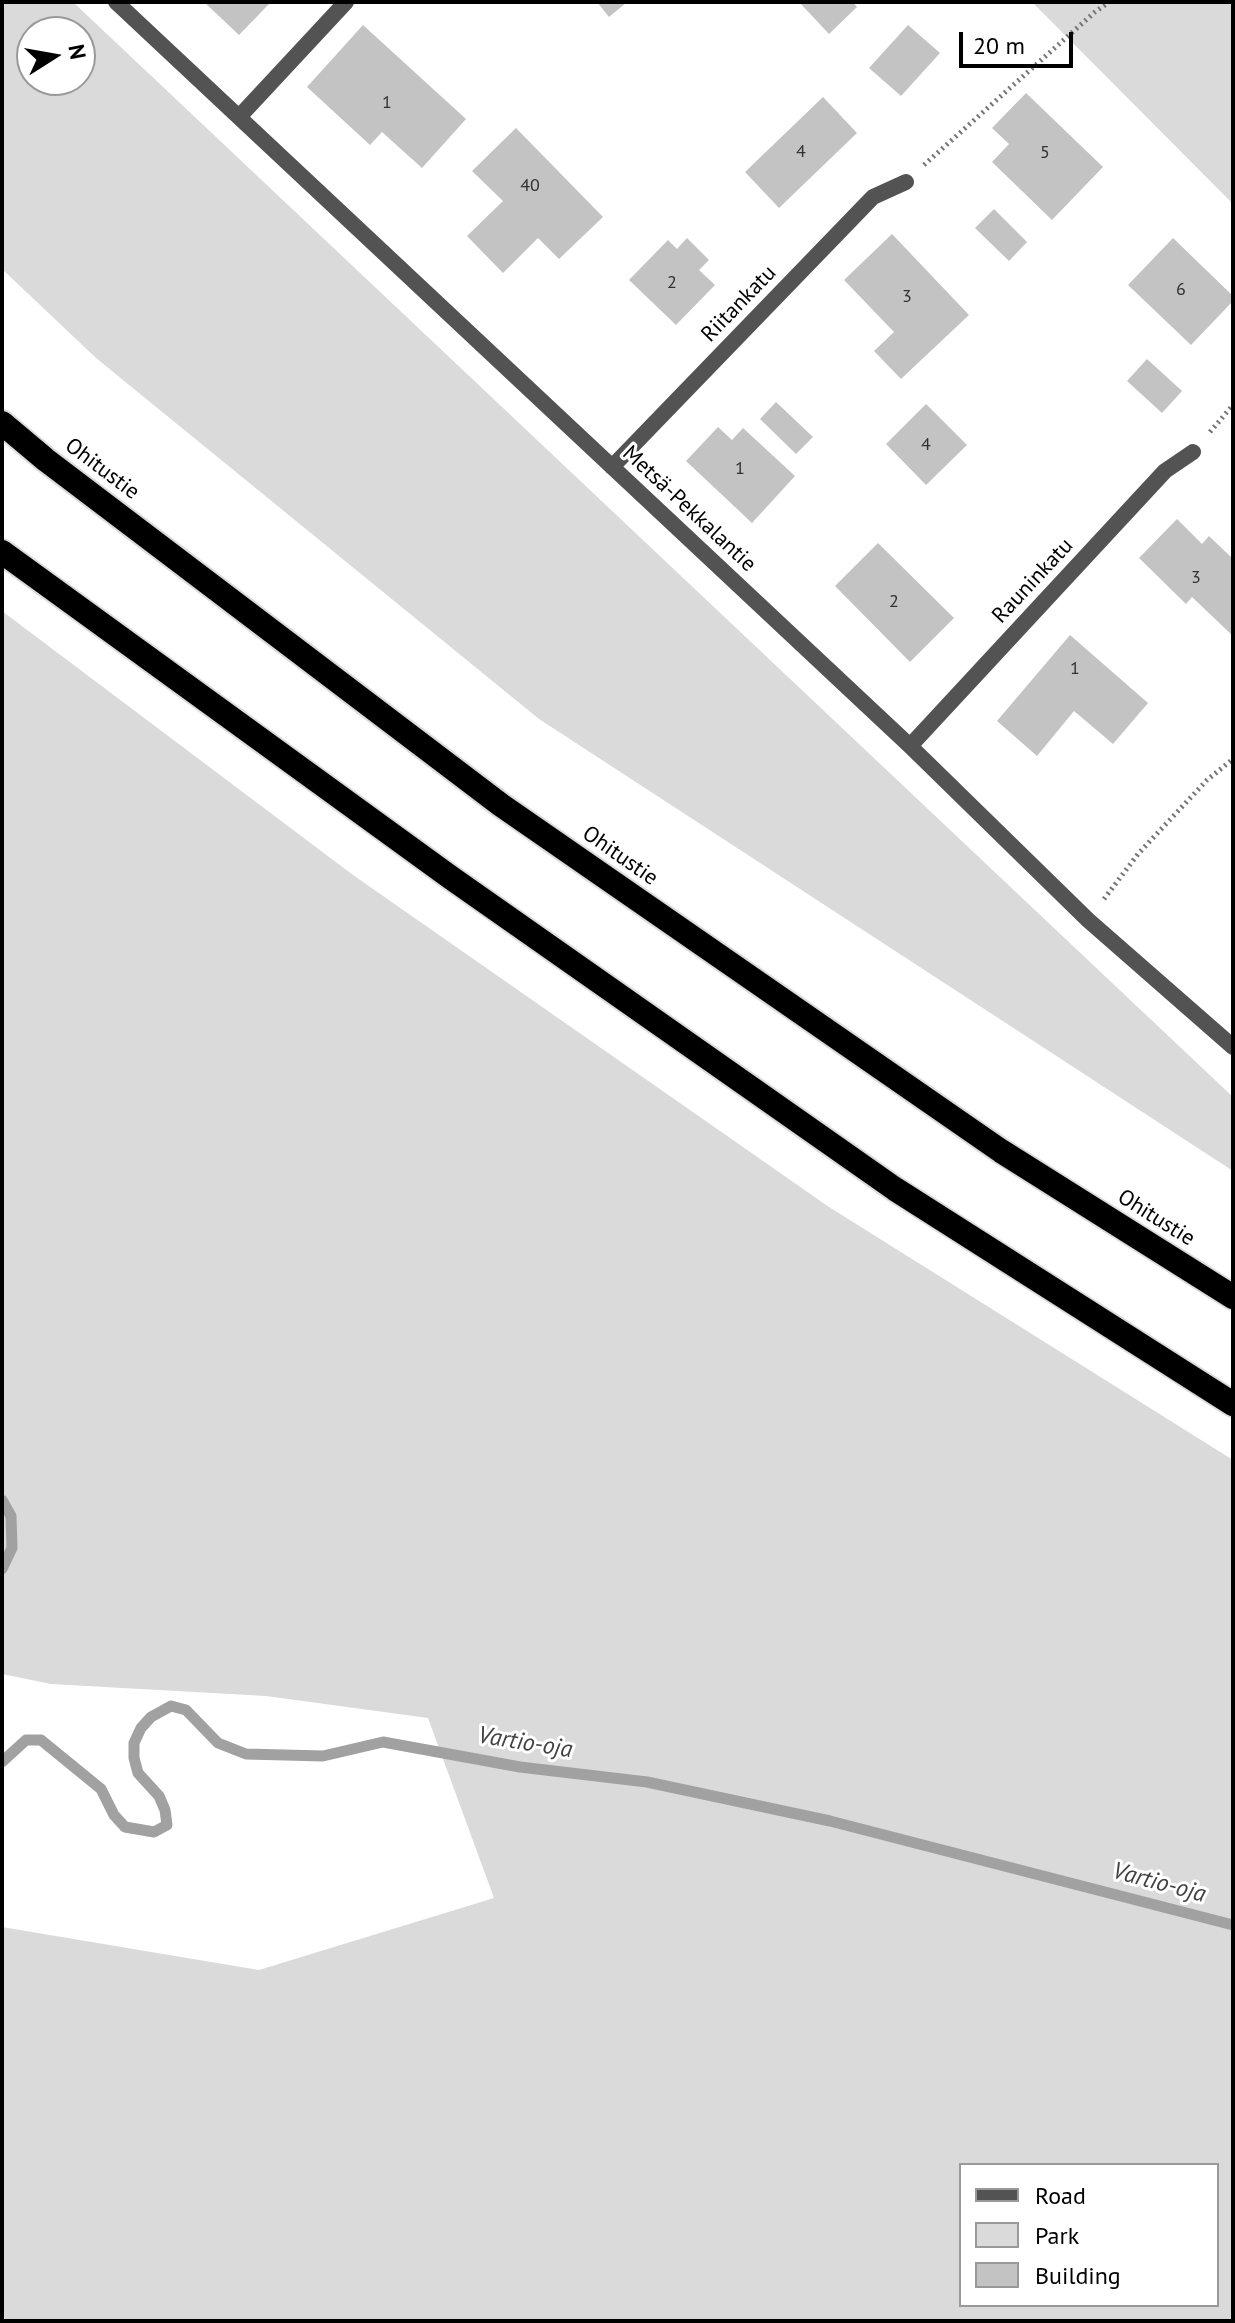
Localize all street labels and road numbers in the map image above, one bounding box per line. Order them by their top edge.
street label: Riitankatu [696,260,782,348]
street label: Ohitustie [60,433,144,505]
street label: Metsä-Pekkalantie [617,440,761,578]
street label: Rauninkatu [987,533,1079,629]
street label: Ohitustie [577,820,663,892]
street label: Ohitustie [1113,1184,1199,1252]

